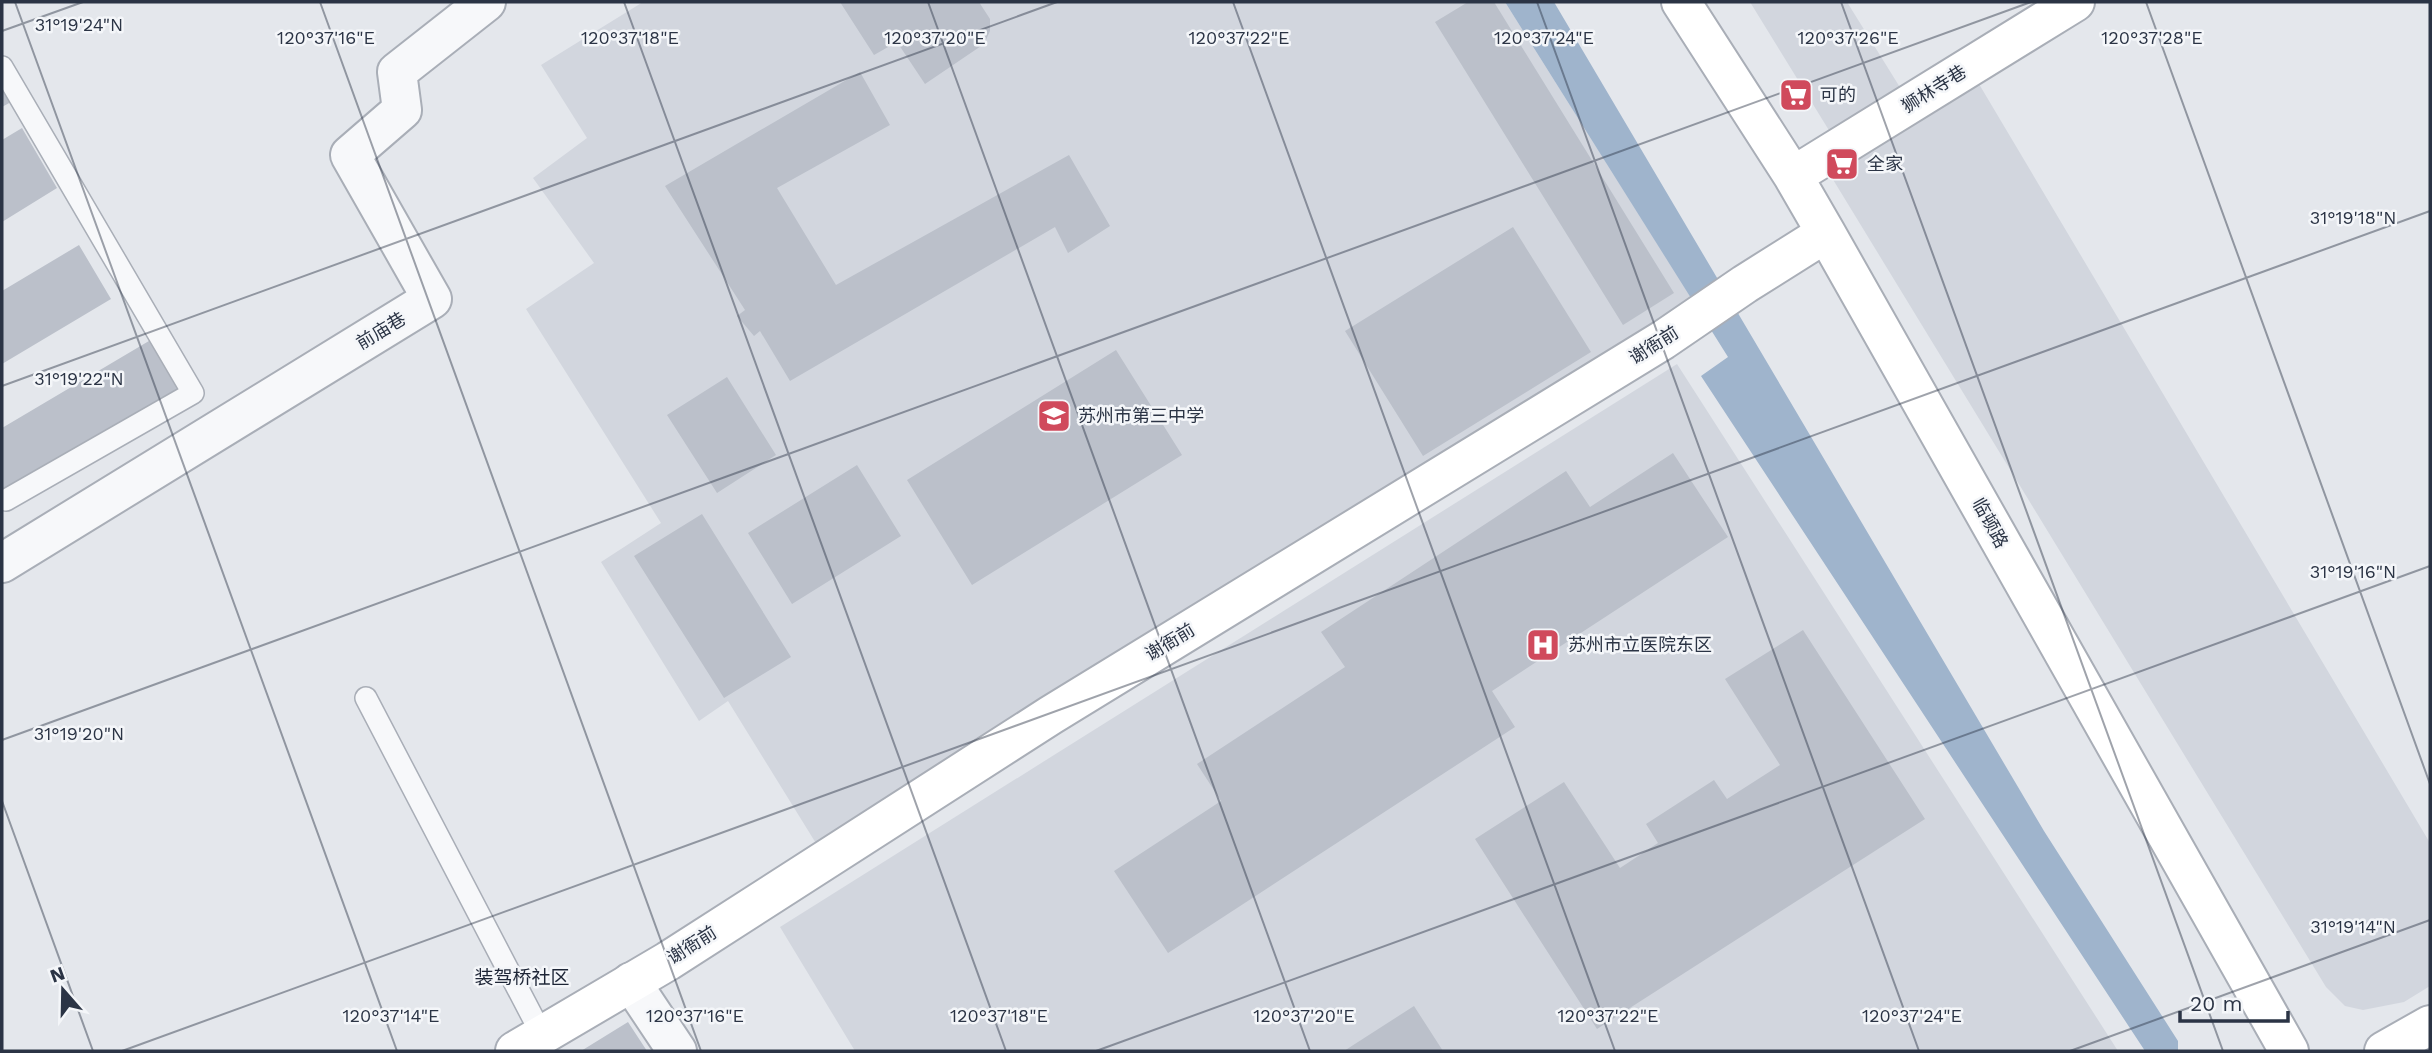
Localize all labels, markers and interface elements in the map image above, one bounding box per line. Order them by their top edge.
text: 31°19'24"N [35,14,123,35]
text: 120°37'16"E [277,27,375,48]
text: 120°37'18"E [581,27,679,48]
text: 120°37'20"E [884,27,986,48]
text: 120°37'22"E [1189,27,1289,48]
text: 120°37'24"E [1494,27,1594,48]
text: 120°37'26"E [1797,27,1899,48]
text: 120°37'28"E [2101,27,2203,48]
street label: 狮林寺巷 [1898,61,1970,117]
supermarket icon: 可的 [1777,76,1815,114]
place label: 可的 [1820,84,1856,105]
supermarket icon: 全家 [1823,145,1861,183]
place label: 全家 [1867,153,1903,174]
text: 31°19'18"N [2310,207,2396,228]
street label: 前庙巷 [352,308,409,353]
street label: 谢衙前 [1625,321,1682,368]
text: 31°19'22"N [34,368,124,389]
school or university icon: 苏州市第三中学 [1035,397,1073,435]
place label: 苏州市第三中学 [1078,405,1204,426]
street label: 临顿路 [1968,494,2013,551]
text: 31°19'16"N [2310,561,2396,582]
street label: 谢衙前 [1141,619,1198,664]
hospital icon: 苏州市立医院东区 [1524,626,1562,664]
place label: 苏州市立医院东区 [1568,634,1712,655]
text: 31°19'20"N [34,723,124,744]
text: 31°19'14"N [2310,916,2396,937]
street label: 谢衙前 [663,921,720,968]
north arrow [28,955,98,1025]
text: N [47,961,68,988]
district label: 装驾桥社区 [474,966,570,989]
scale bar [2180,979,2288,1023]
text: 20 m [2190,991,2242,1016]
text: 120°37'14"E [343,1005,439,1026]
text: 120°37'16"E [646,1005,744,1026]
text: 120°37'18"E [950,1005,1048,1026]
text: 120°37'20"E [1253,1005,1355,1026]
text: 120°37'22"E [1558,1005,1658,1026]
text: 120°37'24"E [1862,1005,1962,1026]

